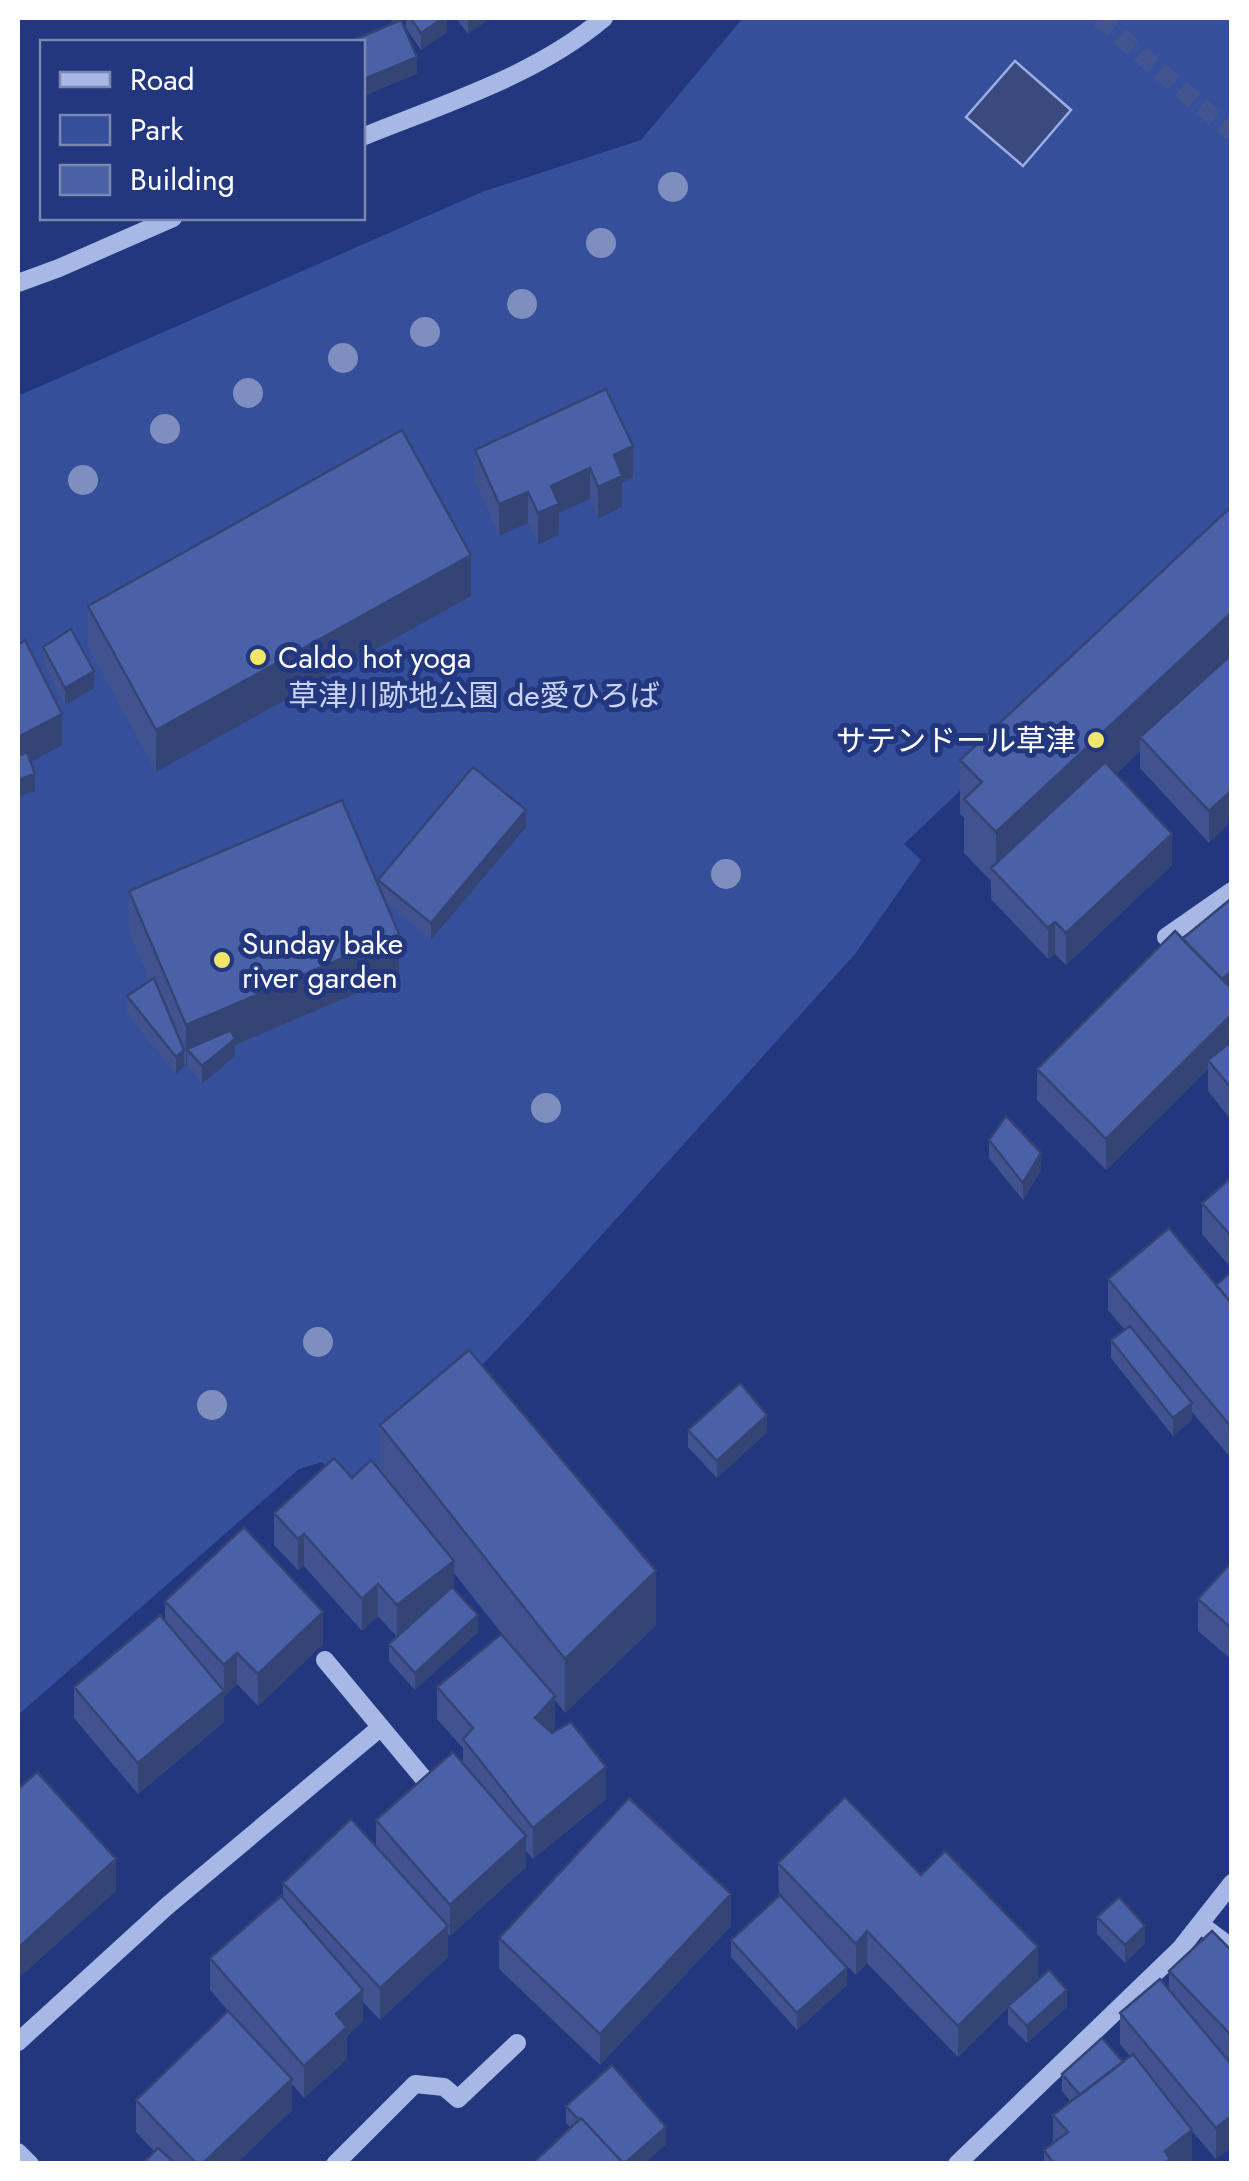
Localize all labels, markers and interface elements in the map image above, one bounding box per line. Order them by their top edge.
legend [40,40,365,220]
text: Road [130,58,195,101]
text: Park [130,108,184,151]
text: Building [130,158,235,201]
place label: Caldo hot yoga [278,636,471,679]
marker: Caldo hot yoga [247,646,269,668]
park label: 草津川跡地公園 de愛ひろば [288,674,660,717]
place label: サテンドール草津 [836,719,1076,762]
marker: サテンドール草津 [1085,729,1107,751]
place label: Sunday bake river garden [242,922,403,999]
marker: Sunday bake river garden [211,949,233,971]

